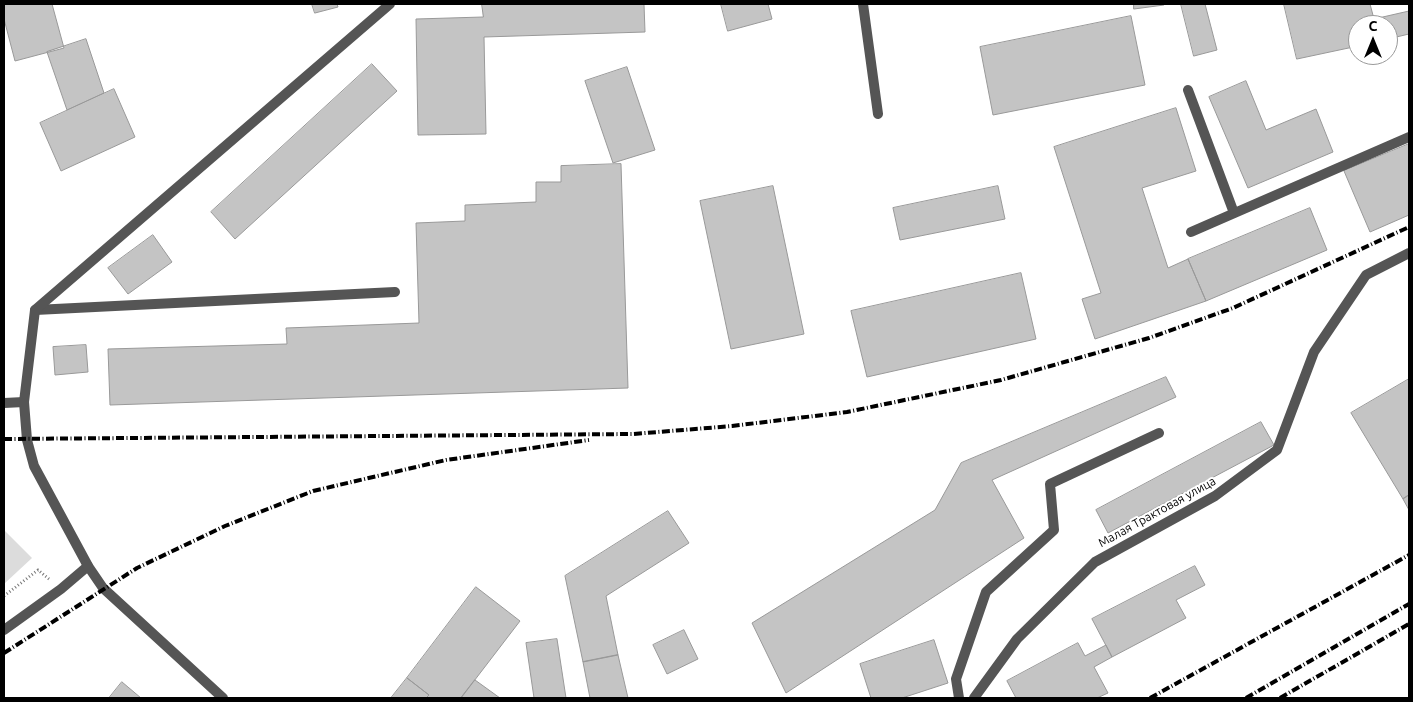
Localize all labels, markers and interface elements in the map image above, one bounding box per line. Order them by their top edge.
north arrow [1348,15,1398,65]
text: С [1369,18,1377,34]
street label: Малая Трактовая улица [1096,474,1218,550]

